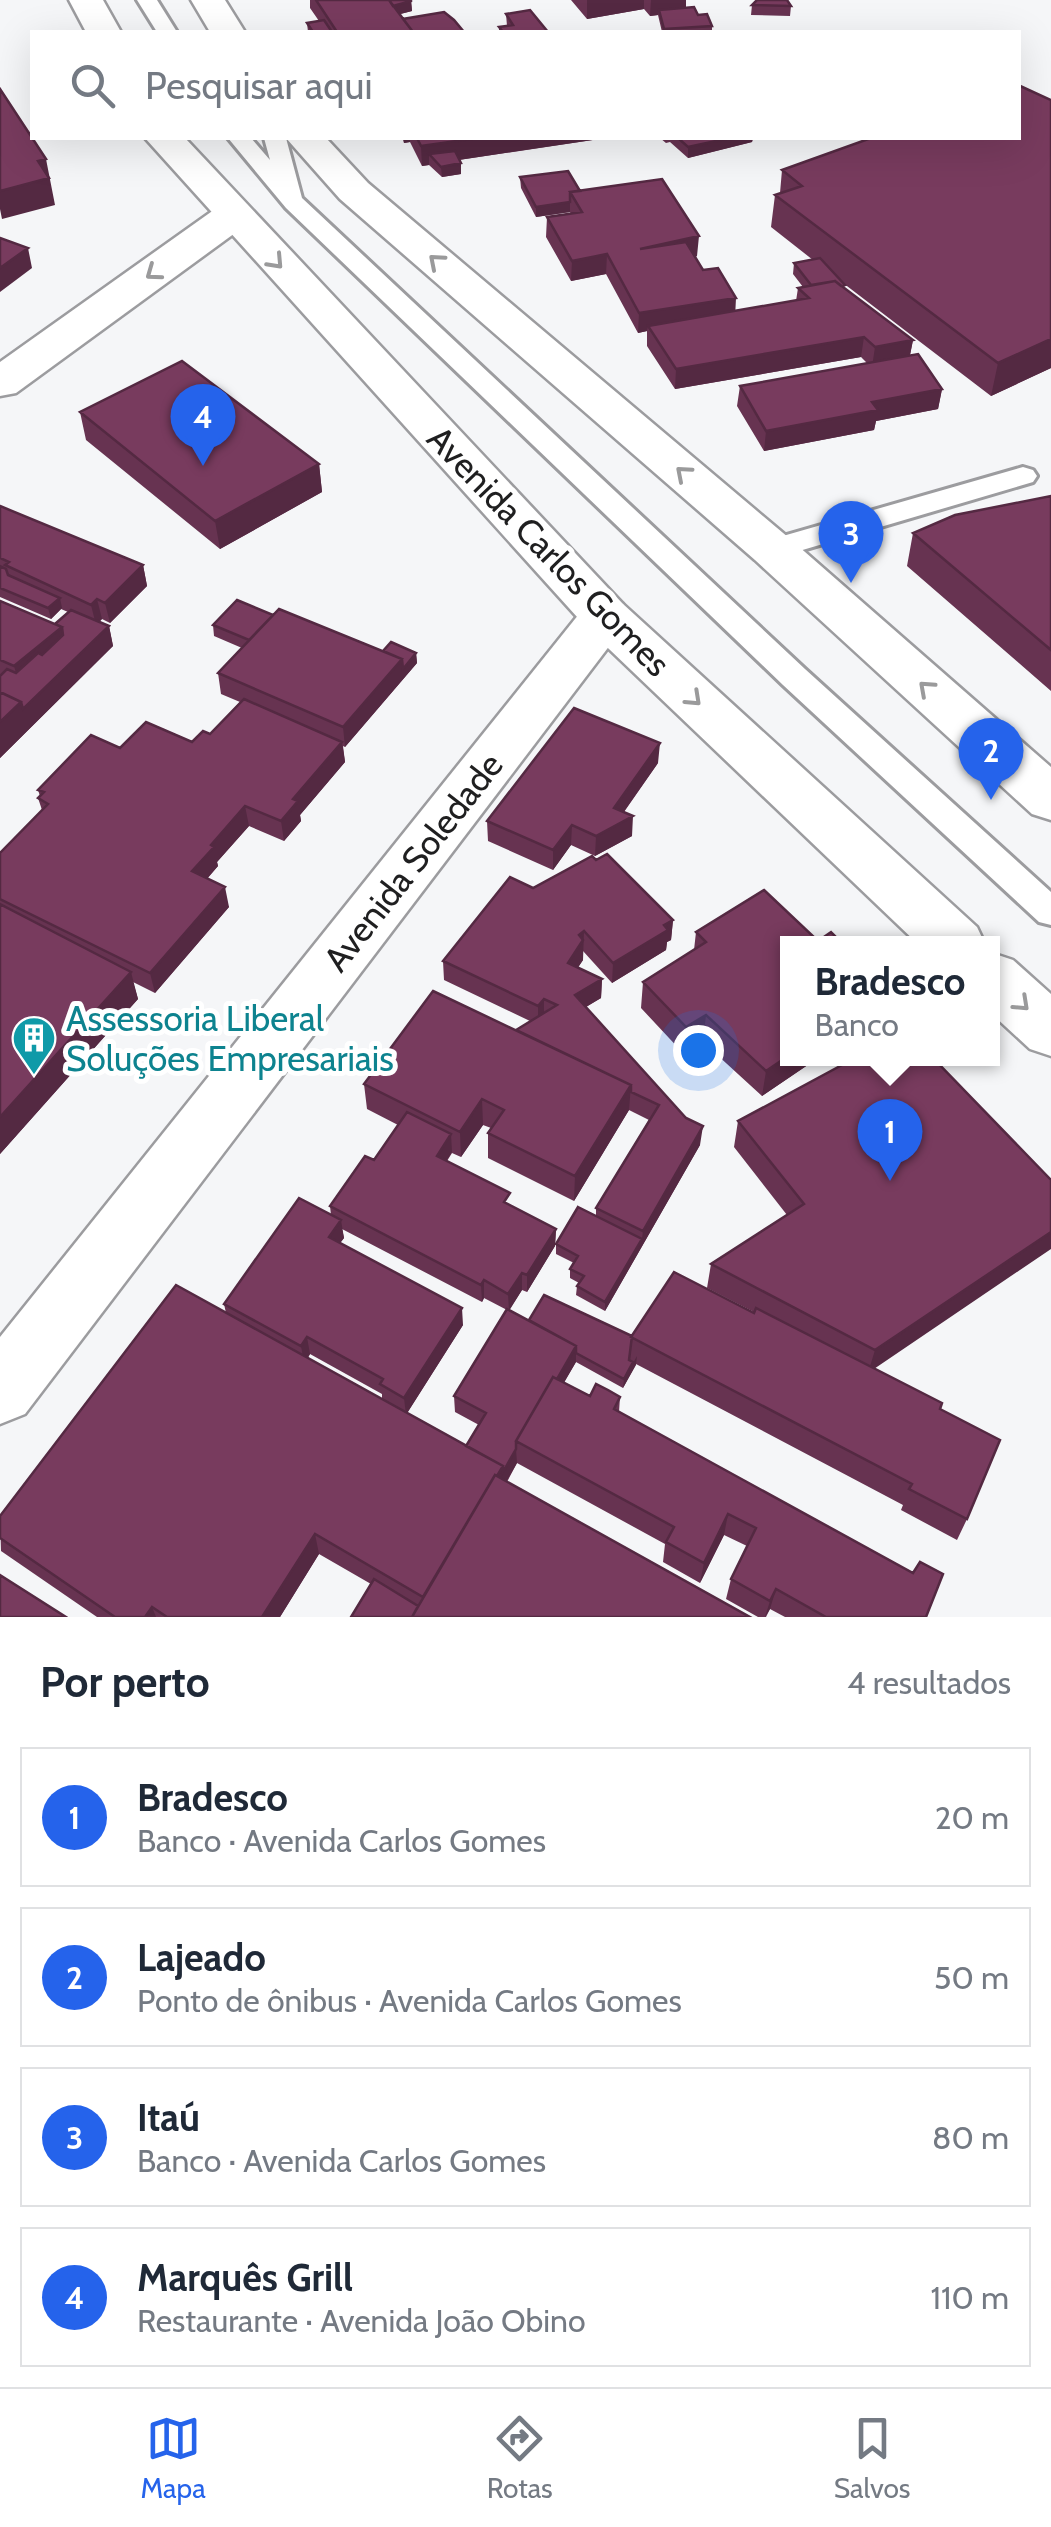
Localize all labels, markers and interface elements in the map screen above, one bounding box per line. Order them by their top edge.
search box [30,30,1021,140]
icon: search [65,58,120,113]
text: Pesquisar aqui [145,62,372,109]
one-way arrow [264,250,282,269]
one-way arrow [429,255,447,273]
one-way arrow [146,260,165,279]
pin: 4 [170,384,236,466]
street label: Avenida Carlos Gomes [419,417,679,685]
one-way arrow [676,466,694,484]
pin: 3 [818,500,884,583]
one-way arrow [919,681,938,699]
one-way arrow [682,687,701,705]
pin: 2 [958,718,1024,800]
street label: Avenida Soledade [314,744,512,980]
popup [780,936,1000,1066]
text: Bradesco [815,958,965,1005]
one-way arrow [1010,992,1029,1010]
place label: Assessoria Liberal Soluções Empresariais [66,997,394,1080]
text: Banco [815,1005,899,1044]
building icon: Assessoria Liberal Soluções Empresariais [11,1015,57,1076]
your location [673,1025,724,1076]
pin: 1 [858,1098,922,1181]
text: Por perto [40,1656,210,1708]
text: 4 resultados [847,1663,1011,1702]
text: Bradesco [137,1774,288,1821]
text: 1 [69,1798,80,1837]
text: 20 m [935,1798,1009,1837]
text: Banco · Avenida Carlos Gomes [137,1821,546,1860]
text: Lajeado [137,1934,266,1981]
text: 2 [66,1958,83,1997]
text: 50 m [934,1958,1009,1997]
text: Ponto de ônibus · Avenida Carlos Gomes [137,1981,682,2020]
text: Itaú [137,2094,200,2141]
text: 3 [66,2118,83,2157]
text: 80 m [932,2118,1009,2157]
text: Banco · Avenida Carlos Gomes [137,2141,546,2180]
text: Marquês Grill [137,2254,353,2301]
text: 4 [65,2278,84,2317]
text: 110 m [931,2278,1009,2317]
text: Restaurante · Avenida João Obino [137,2301,586,2340]
tab: Mapa [141,2411,206,2505]
tab: Rotas [487,2411,553,2505]
tab: Salvos [834,2411,910,2505]

